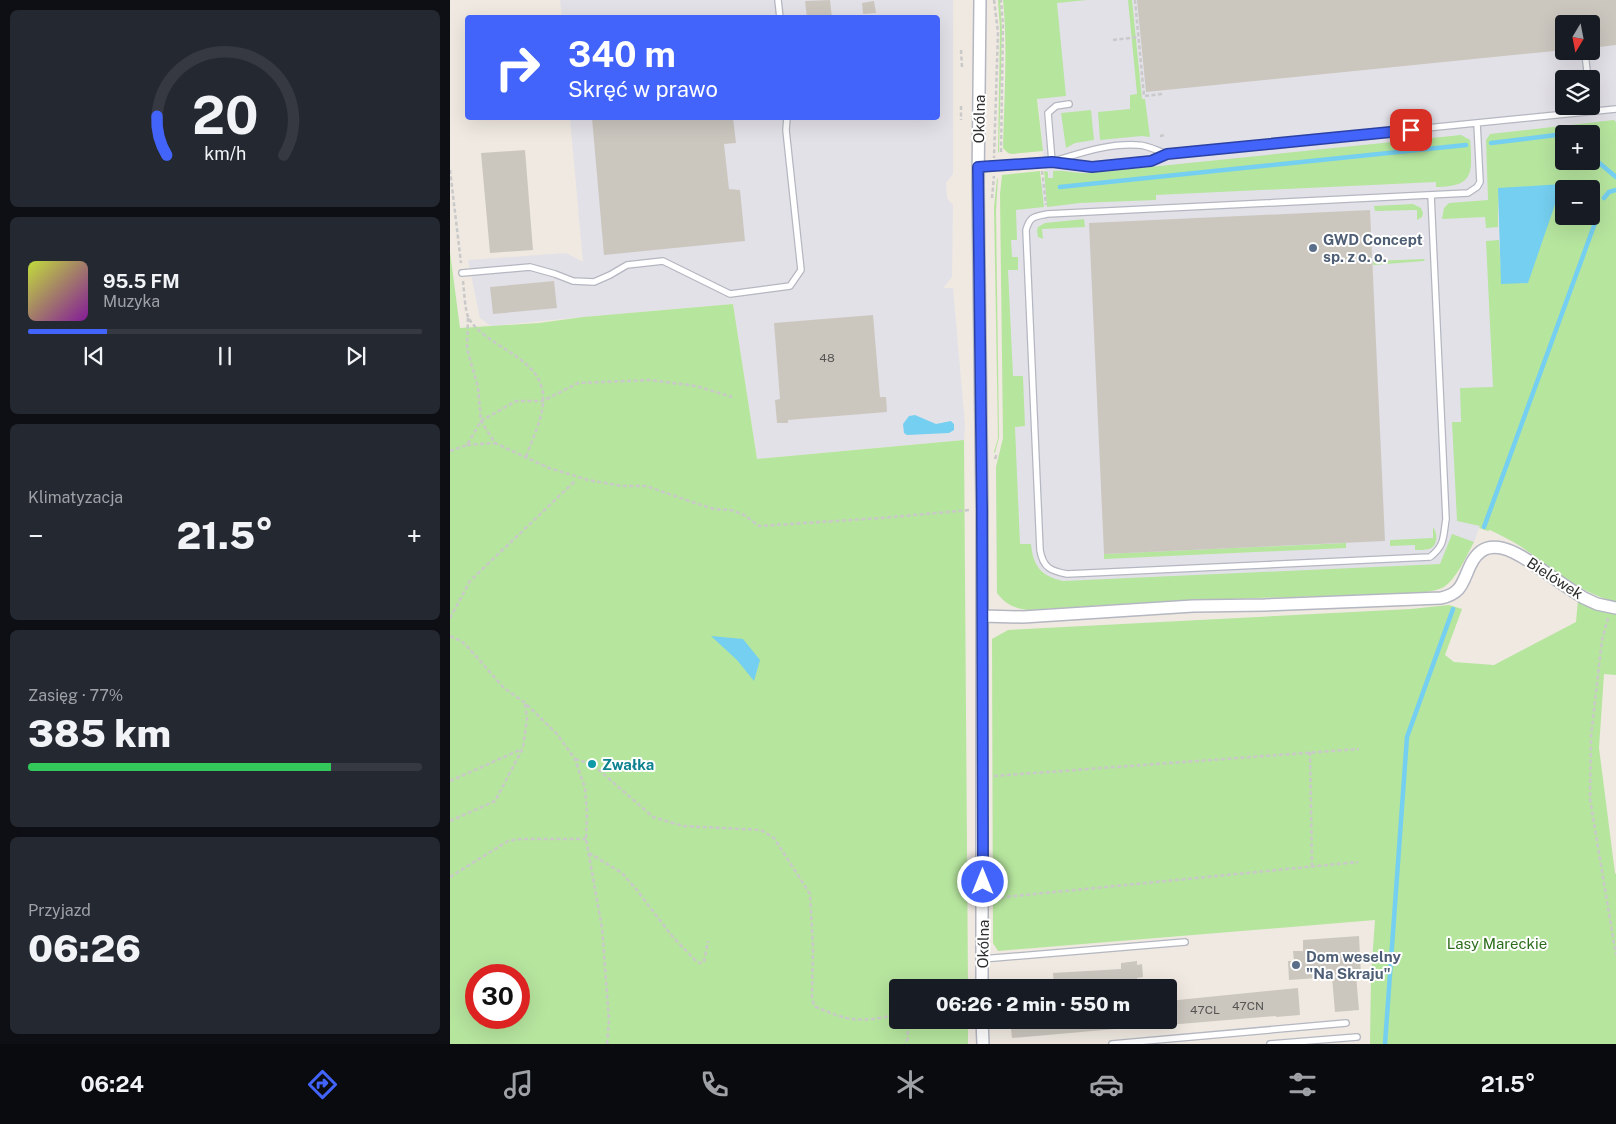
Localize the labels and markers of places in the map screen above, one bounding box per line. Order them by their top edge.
pin [1390,109,1432,151]
place label: GWD Concept sp. z o. o. [1323,231,1423,265]
marker: GWD Concept sp. z o. o. [1307,242,1319,254]
place label: Zwałka [602,756,654,773]
marker: Zwałka [586,758,598,770]
place label: Dom weselny "Na Skraju" [1306,948,1401,982]
marker: Dom weselny "Na Skraju" [1290,959,1302,971]

